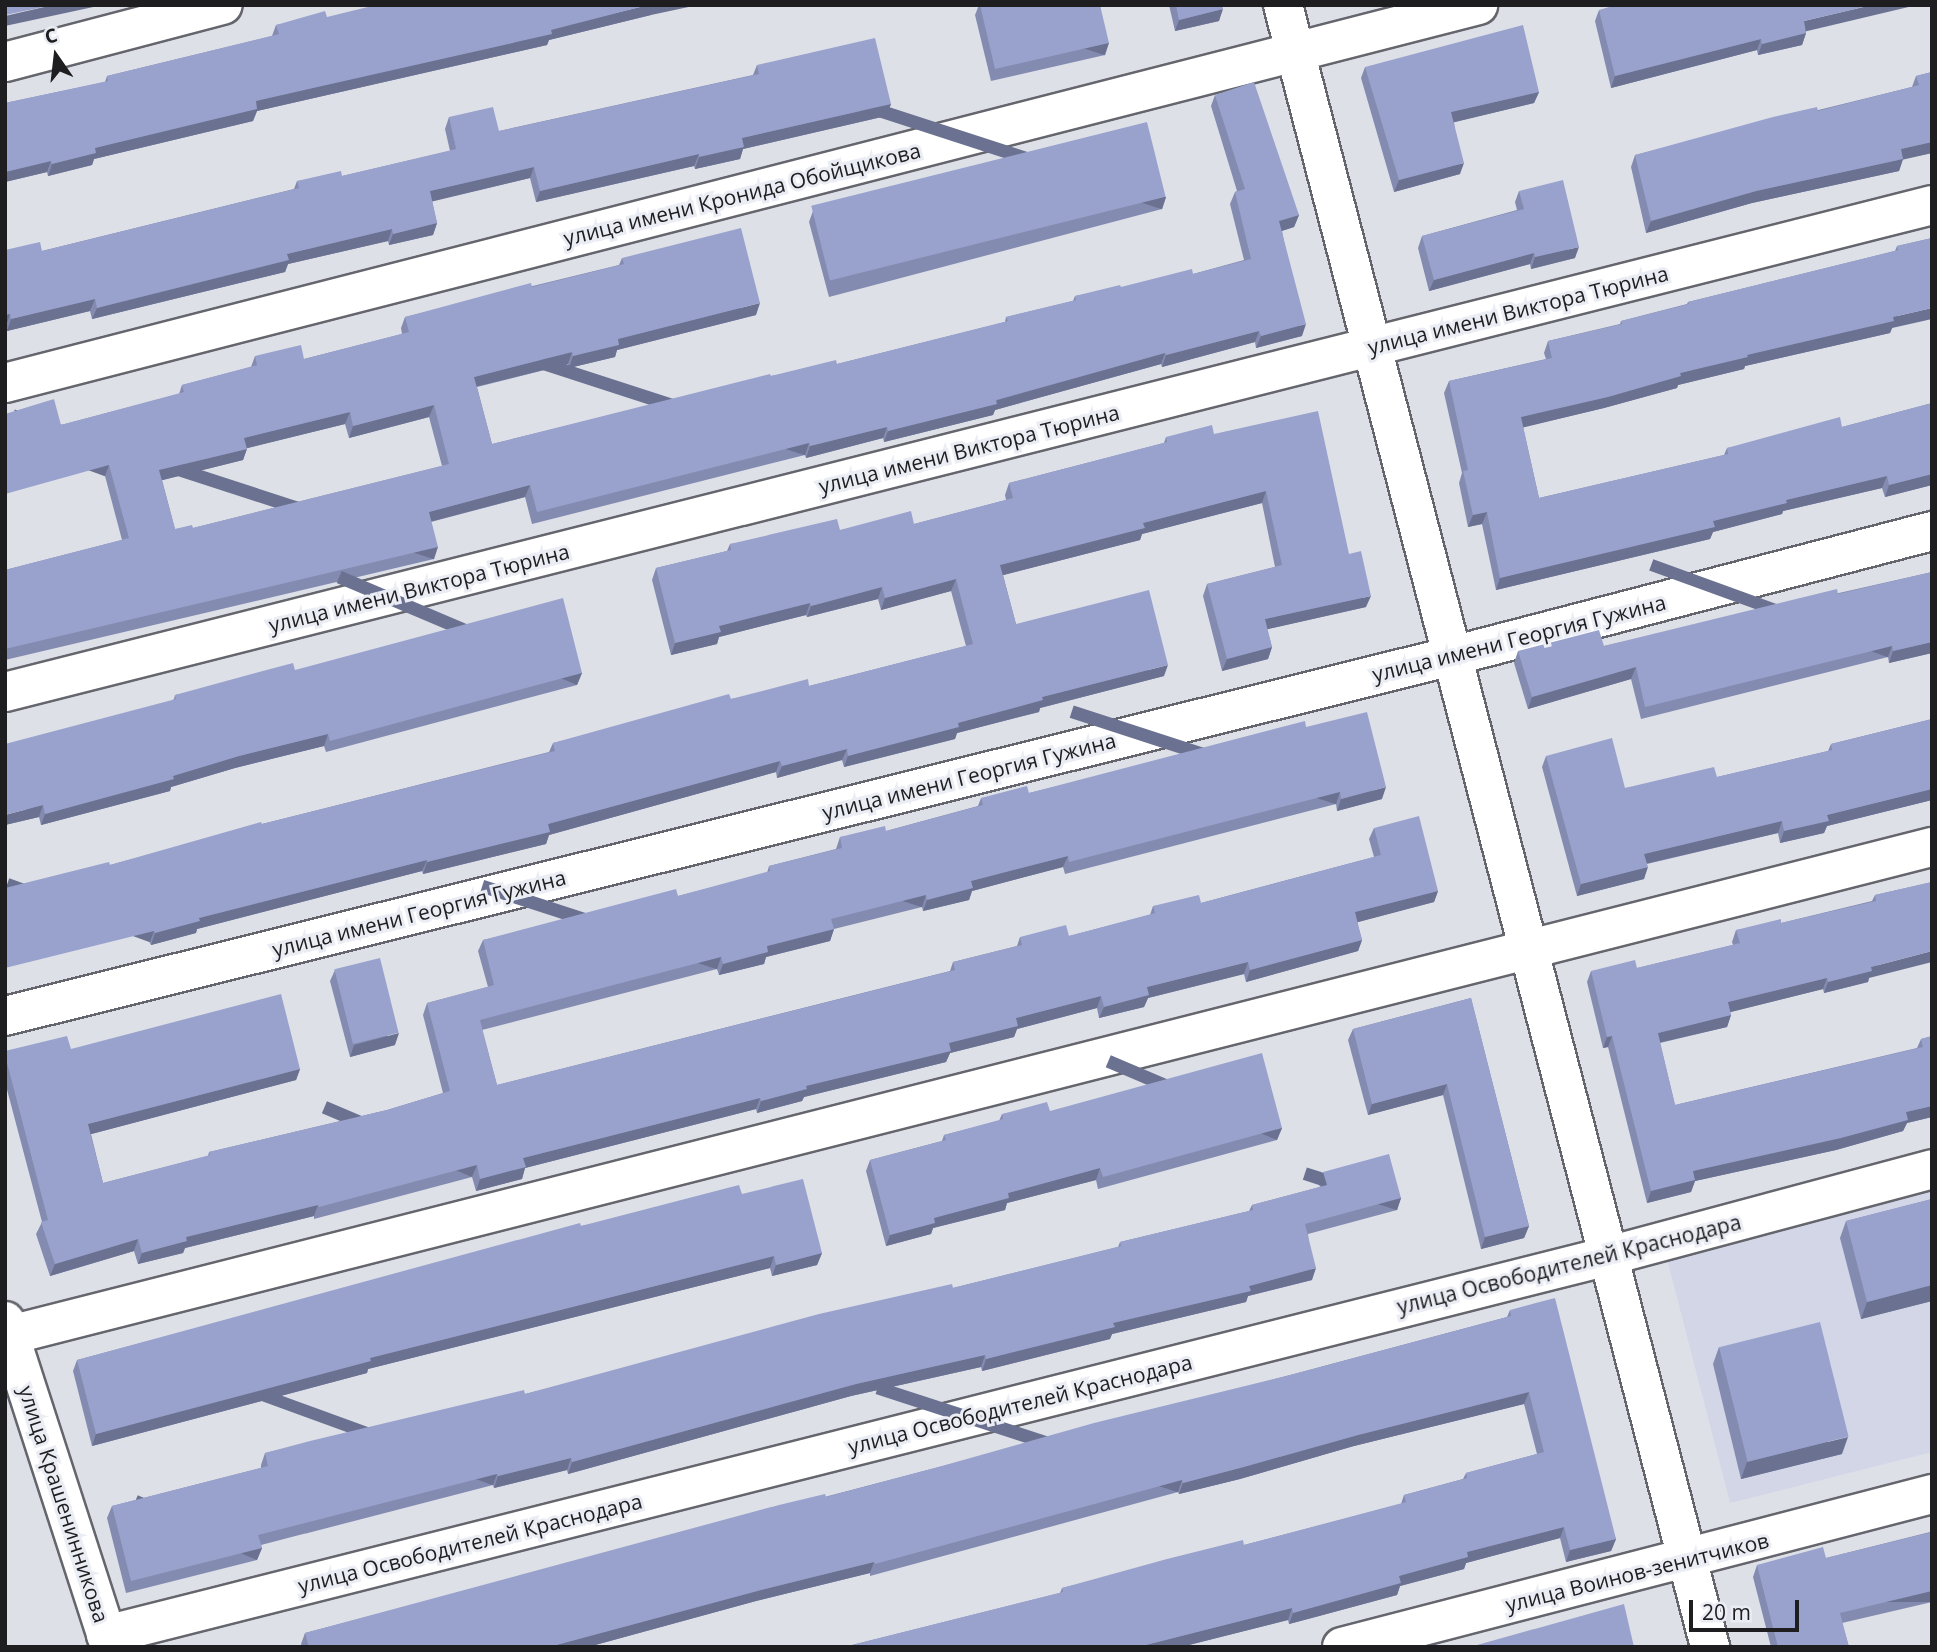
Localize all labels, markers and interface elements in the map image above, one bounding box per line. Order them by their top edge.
north arrow [21,21,91,91]
text: С [42,22,60,50]
street label: улица имени Кронида Обойщикова [561,137,923,251]
street label: улица имени Виктора Тюрина [1365,260,1671,360]
street label: улица имени Виктора Тюрина [816,399,1122,499]
street label: улица имени Виктора Тюрина [266,538,572,638]
street label: улица имени Георгия Гужина [1370,589,1668,687]
street label: улица имени Георгия Гужина [820,727,1118,825]
street label: улица имени Георгия Гужина [270,864,568,962]
street label: улица Освободителей Краснодара [1394,1209,1744,1319]
street label: улица Освободителей Краснодара [845,1349,1195,1459]
street label: улица Крашенинникова [14,1382,114,1626]
street label: улица Освободителей Краснодара [295,1488,645,1598]
street label: улица Воинов-зенитчиков [1503,1527,1771,1617]
scale bar [1692,1586,1802,1630]
text: 20 m [1702,1598,1751,1626]

